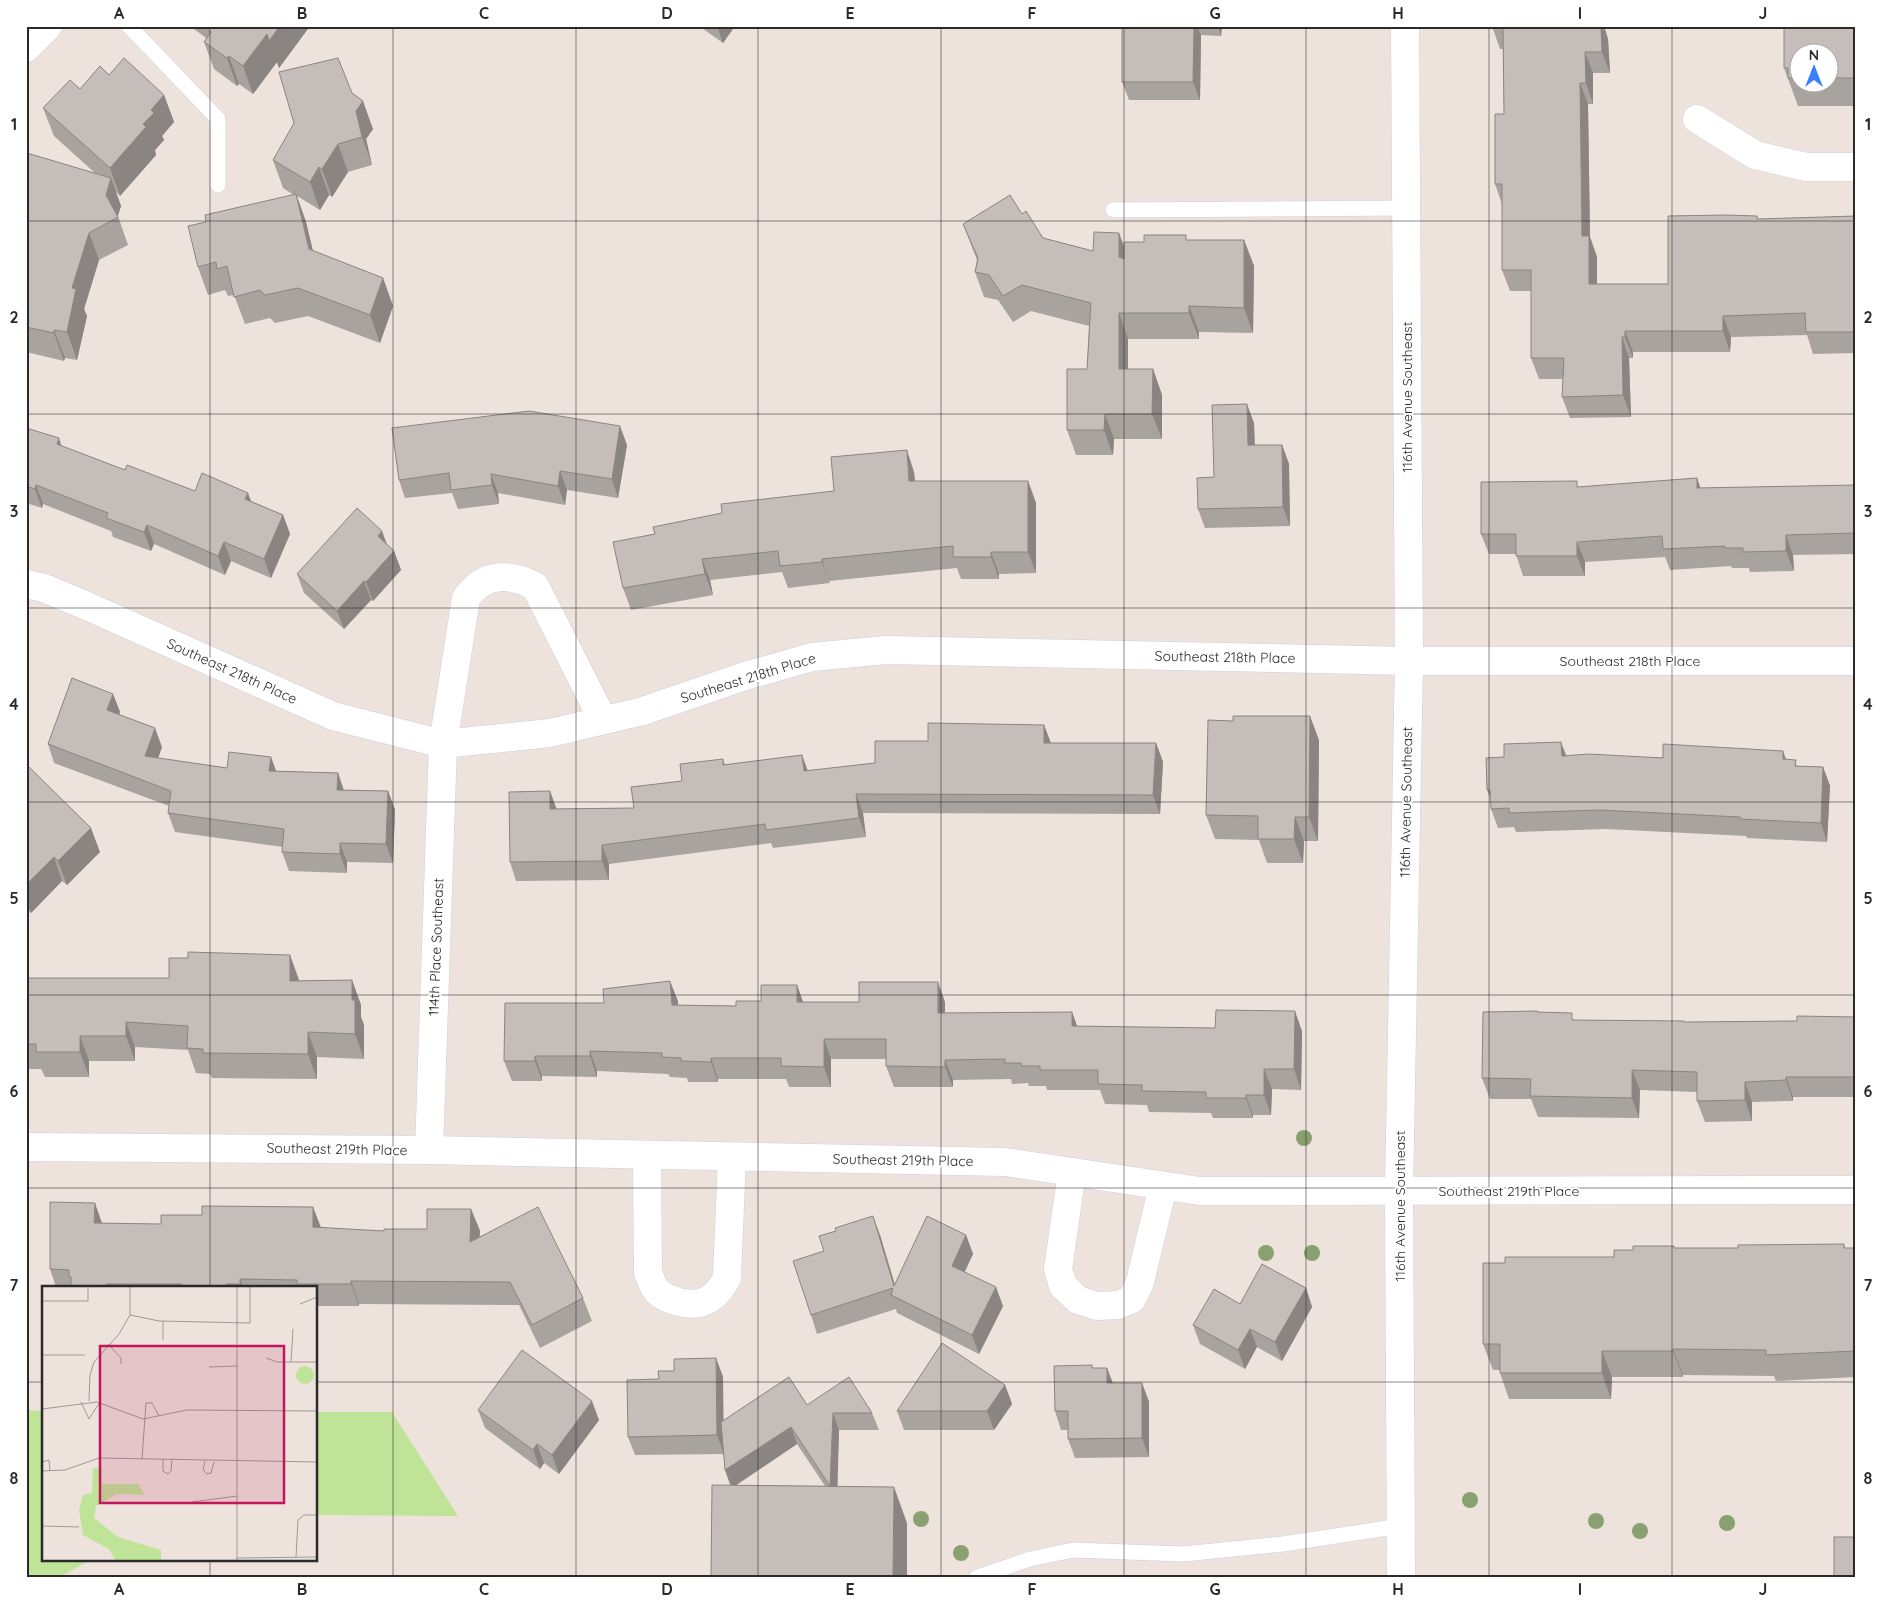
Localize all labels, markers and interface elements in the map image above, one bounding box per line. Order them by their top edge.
text: A [114,3,125,23]
text: B [297,3,307,23]
text: C [479,3,489,23]
text: D [661,3,673,23]
text: E [845,3,855,23]
text: F [1028,3,1037,23]
text: G [1209,3,1221,23]
text: H [1392,3,1404,23]
text: I [1578,3,1582,23]
text: J [1759,3,1767,23]
north arrow [1790,42,1840,92]
text: N [1809,46,1819,64]
text: 1 [11,114,17,134]
text: 1 [1865,114,1871,134]
text: 2 [9,307,19,327]
text: 2 [1863,307,1873,327]
street label: 116th Avenue Southeast [1398,321,1416,472]
text: 3 [10,501,18,521]
text: 3 [1864,501,1872,521]
street label: Southeast 218th Place [164,634,300,708]
street label: Southeast 218th Place [1154,647,1296,667]
street label: Southeast 218th Place [678,649,818,707]
street label: Southeast 218th Place [1560,652,1700,670]
text: 4 [9,694,19,714]
text: 4 [1863,694,1873,714]
street label: 116th Avenue Southeast [1396,726,1416,878]
street label: 114th Place Southeast [425,878,447,1016]
text: 5 [9,888,19,908]
text: 5 [1863,888,1873,908]
text: 6 [10,1081,19,1101]
text: 6 [1864,1081,1873,1101]
street label: 116th Avenue Southeast [1391,1130,1409,1281]
street label: Southeast 219th Place [266,1139,408,1159]
street label: Southeast 219th Place [832,1150,974,1170]
street label: Southeast 219th Place [1438,1182,1580,1200]
text: 7 [10,1275,19,1295]
text: 7 [1864,1275,1873,1295]
inset map [42,1286,318,1560]
text: 8 [10,1468,19,1488]
text: 8 [1864,1468,1873,1488]
text: A [114,1579,125,1599]
text: B [297,1579,307,1599]
text: C [479,1579,489,1599]
text: D [661,1579,673,1599]
text: E [845,1579,855,1599]
text: F [1028,1579,1037,1599]
text: G [1209,1579,1221,1599]
text: H [1392,1579,1404,1599]
text: I [1578,1579,1582,1599]
text: J [1759,1579,1767,1599]

